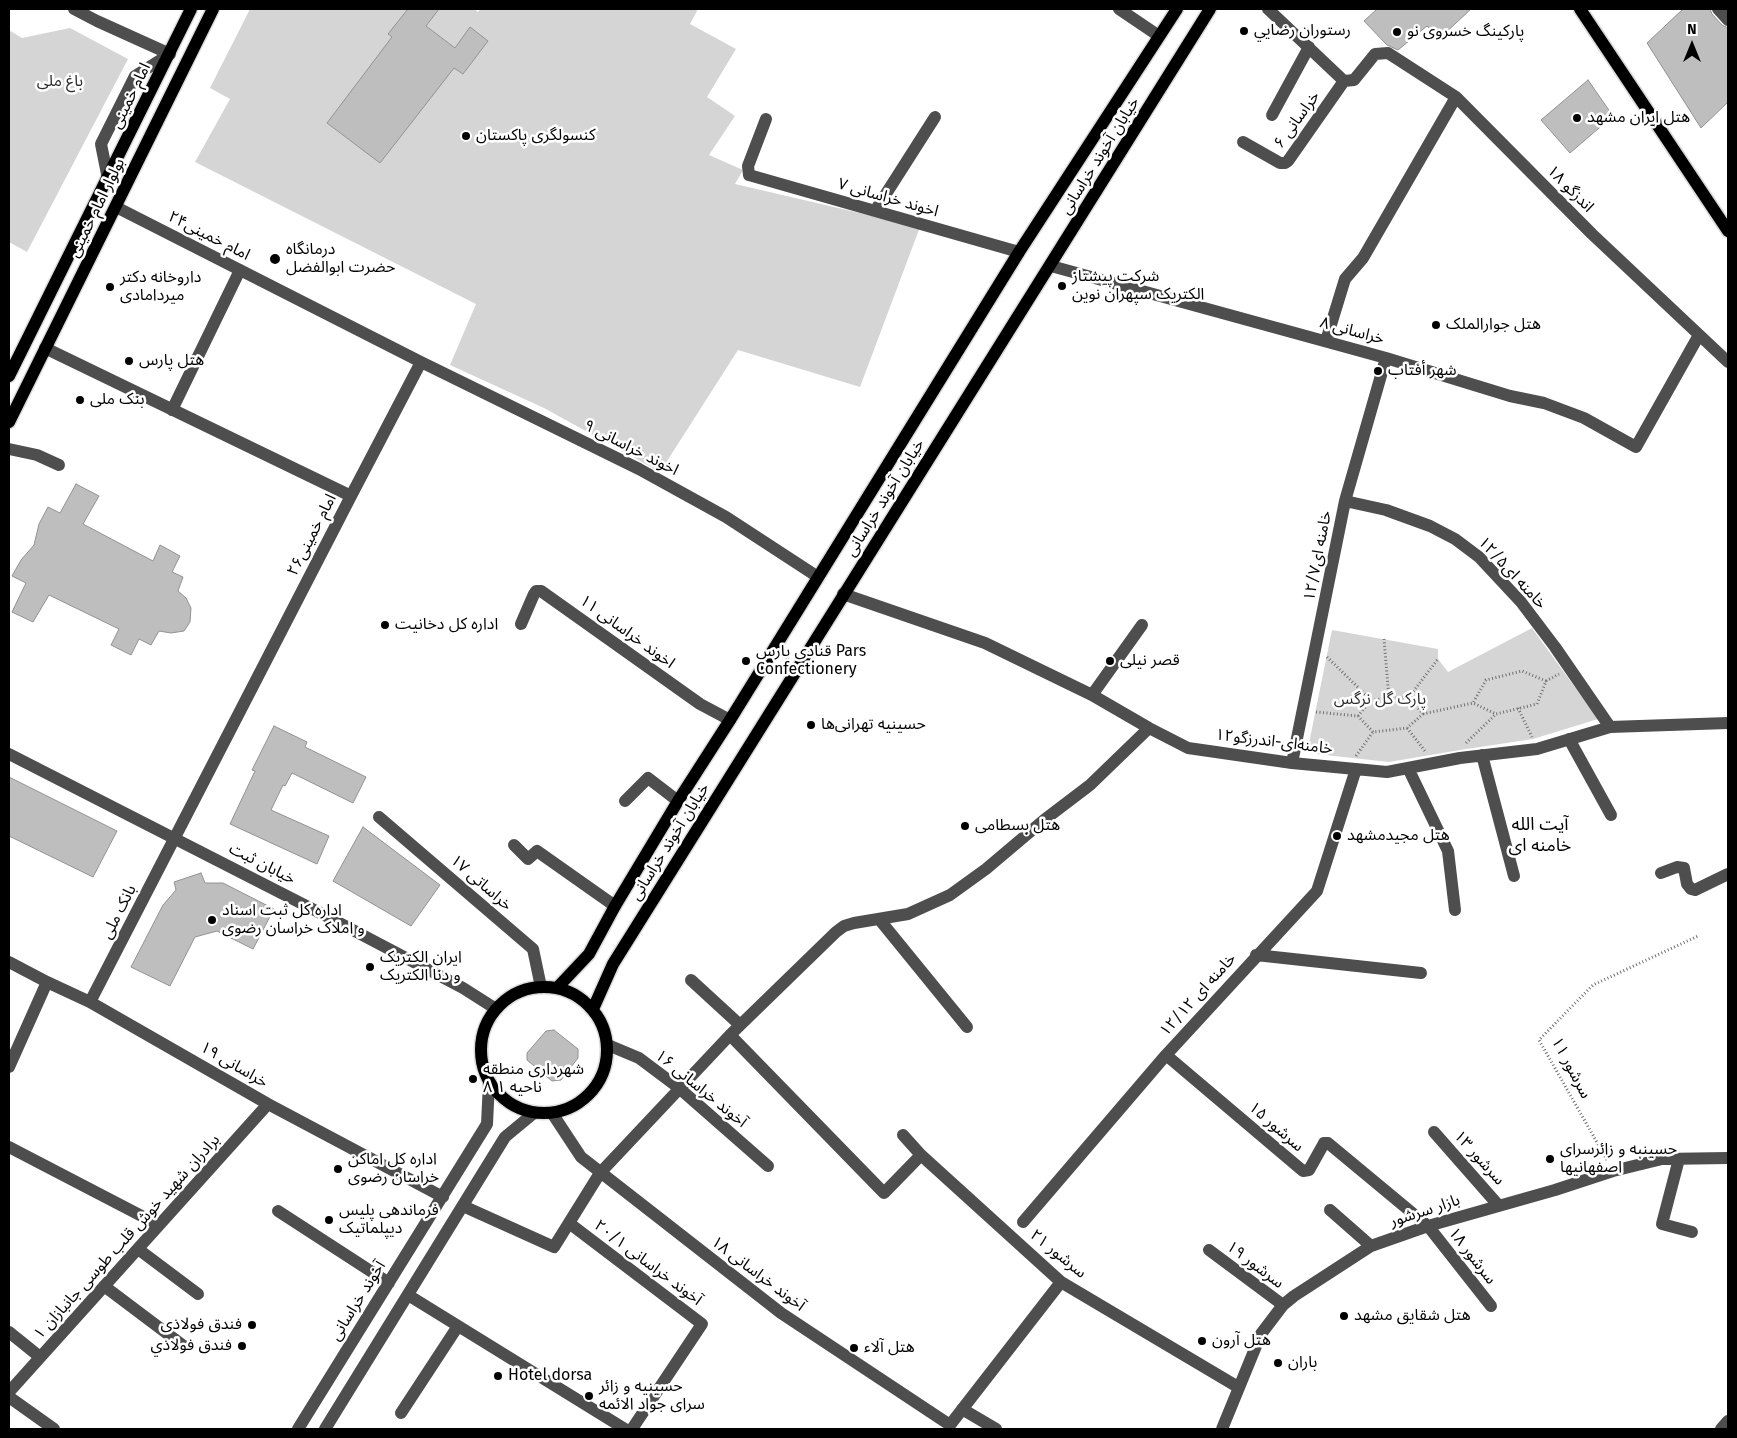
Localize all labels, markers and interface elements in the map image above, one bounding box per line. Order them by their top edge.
north arrow [1667,20,1717,70]
place label: رستوران رضايي [1254,21,1351,41]
text: N [1687,21,1697,38]
place label: پارکینگ خسروی نو [1407,22,1524,42]
marker: رستوران رضايي [1238,25,1250,37]
marker: پارکینگ خسروی نو [1391,26,1403,38]
street label: امام خمینی [107,60,155,132]
park label: باغ ملی [37,72,83,92]
street label: خراسانی ۶ [1270,88,1324,152]
street label: خیابان آخوند خراسانی [1056,94,1144,218]
place label: هتل ایران مشهد [1587,108,1690,128]
marker: هتل ایران مشهد [1571,112,1583,124]
place label: کنسولگری پاکستان [476,126,595,146]
marker: کنسولگری پاکستان [460,130,472,142]
street label: بولوار امام خمینی [65,155,129,261]
street label: اندزگو ۱۸ [1543,162,1597,216]
street label: اخوند خراسانی ۷ [836,174,940,222]
street label: امام خمینی۲۴ [165,207,253,265]
place label: درمانگاه حضرت ابوالفضل [286,240,395,278]
marker: درمانگاه حضرت ابوالفضل [268,252,282,266]
place label: شرکت پیشتاز الکتریک سپهران نوین [1072,267,1204,305]
place label: داروخانه دکتر میردامادی [120,268,201,306]
marker: شرکت پیشتاز الکتریک سپهران نوین [1056,280,1068,292]
marker: داروخانه دکتر میردامادی [104,281,116,293]
street label: خراسانی ۸ [1318,313,1386,349]
place label: هتل جوارالملک [1446,315,1541,335]
marker: هتل جوارالملک [1430,319,1442,331]
place label: هتل پارس [139,351,204,371]
marker: هتل پارس [123,355,135,367]
place label: شهر أفتاب [1388,361,1457,381]
marker: شهر أفتاب [1372,365,1384,377]
place label: بنک ملی [90,390,145,410]
marker: بنک ملی [74,394,86,406]
street label: اخوند خراسانی ۹ [580,416,682,480]
street label: خیابان آخوند خراسانی [841,436,929,560]
street label: امام خمینی۲۶ [283,491,341,579]
street label: خامنه ای۱۲/۷ [1300,509,1336,603]
street label: خامنه ای۱۲/۵ [1474,533,1550,613]
street label: اخوند خراسانی ۱۱ [576,591,678,673]
place label: اداره کل دخانیت [395,615,498,635]
marker: اداره کل دخانیت [379,619,391,631]
place label: قنادی پارس Pars Confectionery [756,642,866,680]
place label: قصر نیلی [1120,651,1180,671]
marker: قنادی پارس Pars Confectionery [740,655,752,667]
marker: قصر نیلی [1104,655,1116,667]
park label: پارک گل نرگس [1334,690,1426,710]
place label: حسینیه تهرانی‌ها [821,715,926,735]
marker: حسینیه تهرانی‌ها [805,719,817,731]
street label: خامنه‌ای-اندرزگو۱۲ [1214,725,1334,759]
street label: خیابان آخوند خراسانی [626,780,714,904]
district label: آیت الله خامنه ای [1509,814,1571,856]
place label: هتل بسطامی [975,816,1060,836]
marker: هتل بسطامی [959,820,971,832]
place label: هتل مجيدمشهد [1347,826,1450,846]
marker: هتل مجيدمشهد [1331,830,1343,842]
street label: خیابان ثبت [226,839,298,889]
street label: خراساتی ۱۷ [446,851,516,915]
street label: بانک ملی [97,882,141,942]
place label: اداره کل ثبت اسناد و املاک خراسان رضوی [222,901,365,939]
marker: اداره کل ثبت اسناد و املاک خراسان رضوی [206,914,218,926]
place label: ایران الکتریک و دنا الکتریک [380,948,462,986]
street label: خامنه ای ۱۲/۱۲ [1156,950,1240,1040]
marker: ایران الکتریک و دنا الکتریک [364,961,376,973]
street label: سرشور ۱۱ [1547,1034,1595,1102]
street label: خراسانی ۱۹ [197,1038,271,1092]
street label: آخوند خراسانی ۱۶ [651,1046,751,1132]
place label: شهرداری منطقه ۸ ناحیه ۱ [483,1060,584,1098]
marker: شهرداری منطقه ۸ ناحیه ۱ [467,1073,479,1085]
street label: سرشور ۱۵ [1244,1098,1308,1156]
street label: سرشور ۱۳ [1449,1127,1509,1189]
street label: برادران شهید خوش قلب طوسی جانبازان ۱ [30,1131,224,1343]
place label: حسینبه و زائرسرای اصفهانیها [1560,1140,1677,1178]
place label: اداره کل اماکن خراسان رضوی [348,1150,439,1188]
marker: حسینبه و زائرسرای اصفهانیها [1544,1153,1556,1165]
marker: اداره کل اماکن خراسان رضوی [332,1163,344,1175]
street label: بازار سرشور [1387,1191,1463,1231]
place label: فرماندهی پلیس دیپلماتیک [339,1201,439,1239]
marker: فرماندهی پلیس دیپلماتیک [323,1214,335,1226]
street label: آخوند خراسانی ۲۰/۱ [590,1216,706,1310]
street label: سرشور ۱۸ [1444,1224,1500,1288]
street label: سرشور ۲۱ [1026,1225,1090,1283]
street label: آخوند خراسانی ۱۸ [707,1232,809,1316]
street label: سرشور ۱۹ [1223,1237,1287,1293]
street label: آخوند خراسانی [326,1258,390,1344]
place label: هتل شقایق مشهد [1354,1306,1471,1326]
marker: هتل شقایق مشهد [1338,1310,1350,1322]
place label: فندق فولاذی [160,1315,242,1335]
marker: فندق فولاذی [246,1319,258,1331]
place label: هتل آرون [1212,1331,1271,1351]
marker: هتل آرون [1196,1335,1208,1347]
place label: فندق فولاذي [150,1336,232,1356]
place label: هتل آلاء [864,1338,915,1358]
marker: فندق فولاذي [236,1340,248,1352]
marker: هتل آلاء [848,1342,860,1354]
place label: باران [1288,1353,1317,1373]
marker: باران [1272,1357,1284,1369]
place label: Hotel dorsa [508,1366,592,1386]
marker: Hotel dorsa [492,1370,504,1382]
place label: حسینیه و زائر سرای جواد الائمه [599,1377,705,1415]
marker: حسینیه و زائر سرای جواد الائمه [583,1390,595,1402]

